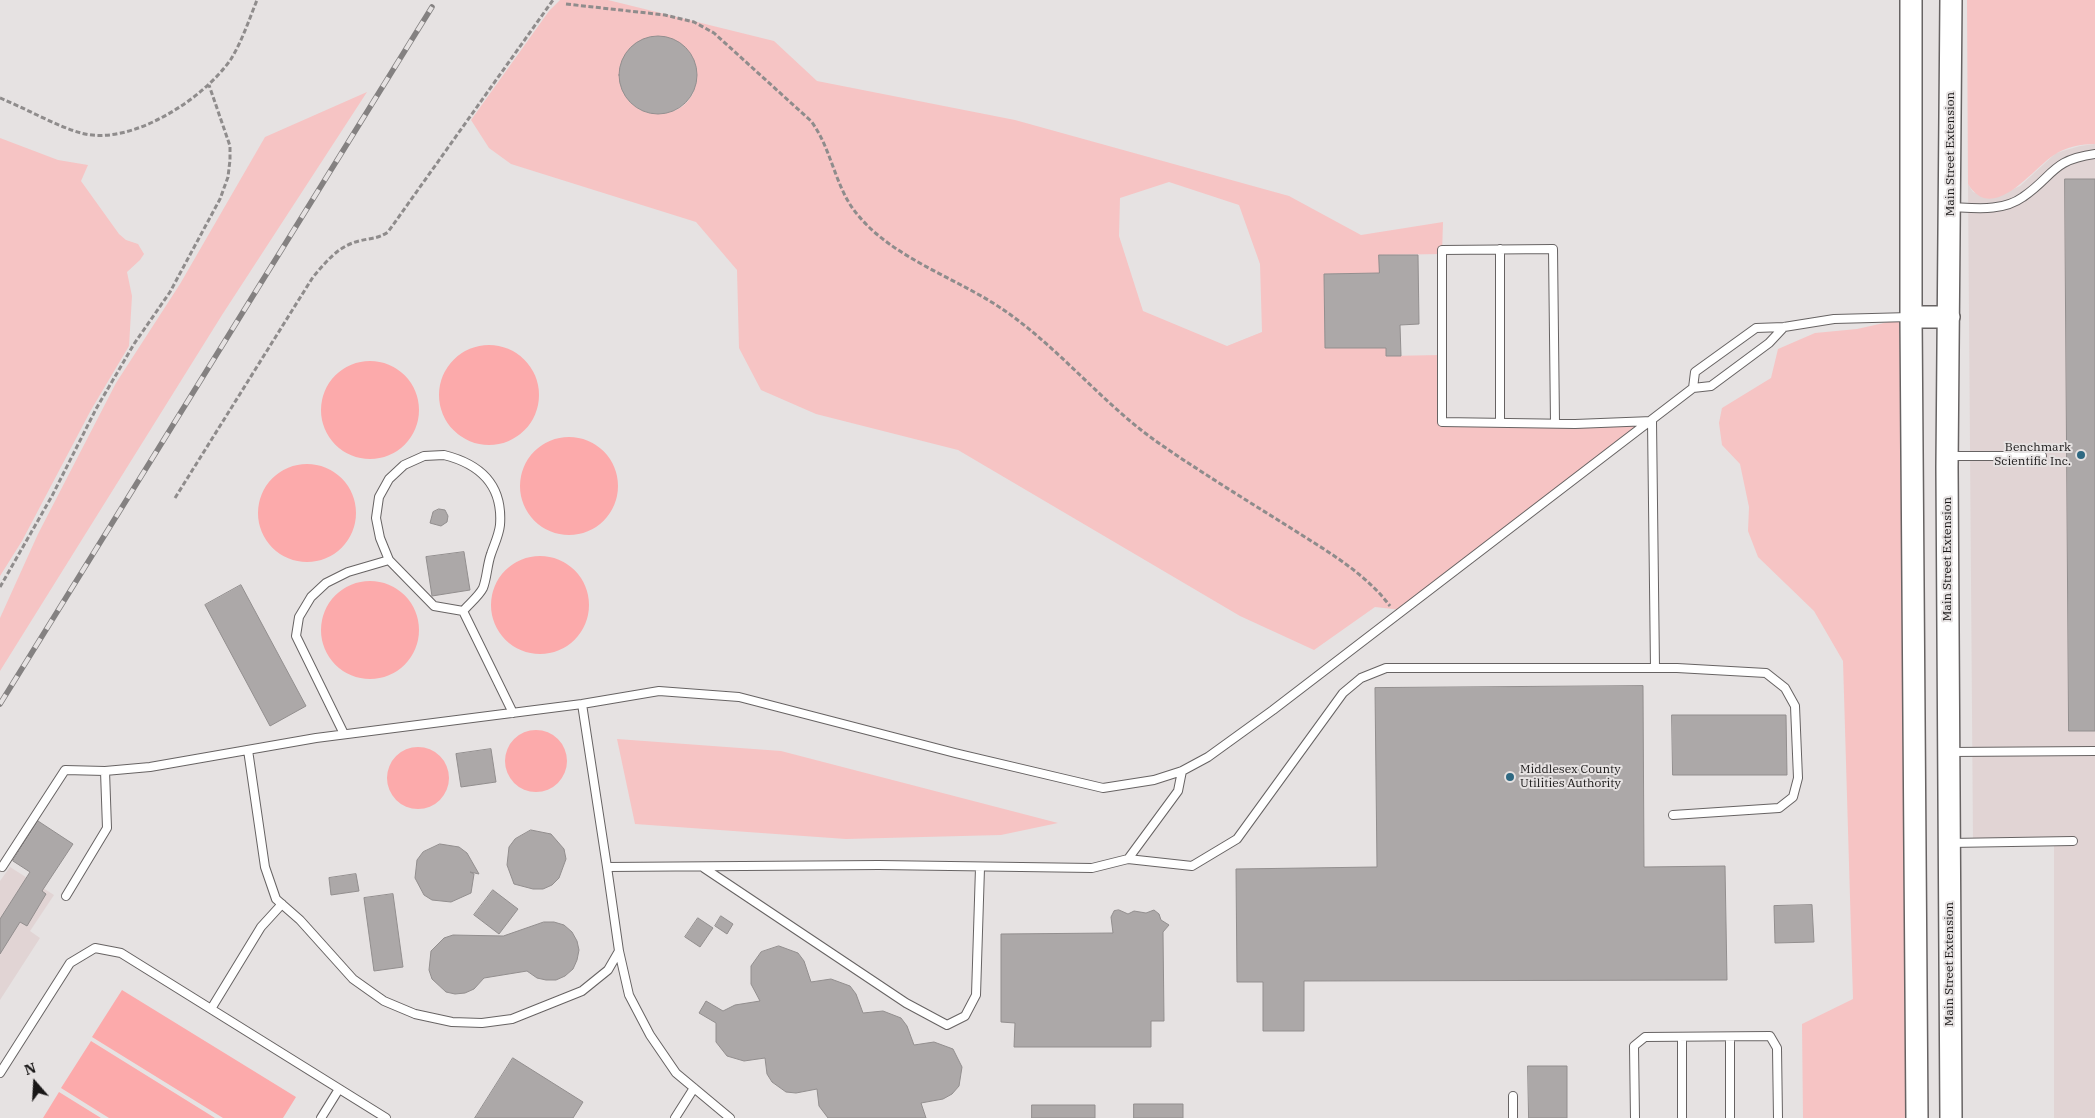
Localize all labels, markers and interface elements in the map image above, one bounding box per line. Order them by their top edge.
street label: Main Street Extension [1944,92,1958,216]
place label: Benchmark Scientific Inc. [1994,441,2071,469]
marker: Benchmark Scientific Inc. [2075,449,2087,461]
street label: Main Street Extension [1941,497,1955,621]
place label: Middlesex County Utilities Authority [1520,763,1621,791]
marker: Middlesex County Utilities Authority [1504,771,1516,783]
street label: Main Street Extension [1943,902,1957,1026]
north arrow [10,1058,60,1108]
text: N [22,1059,38,1079]

